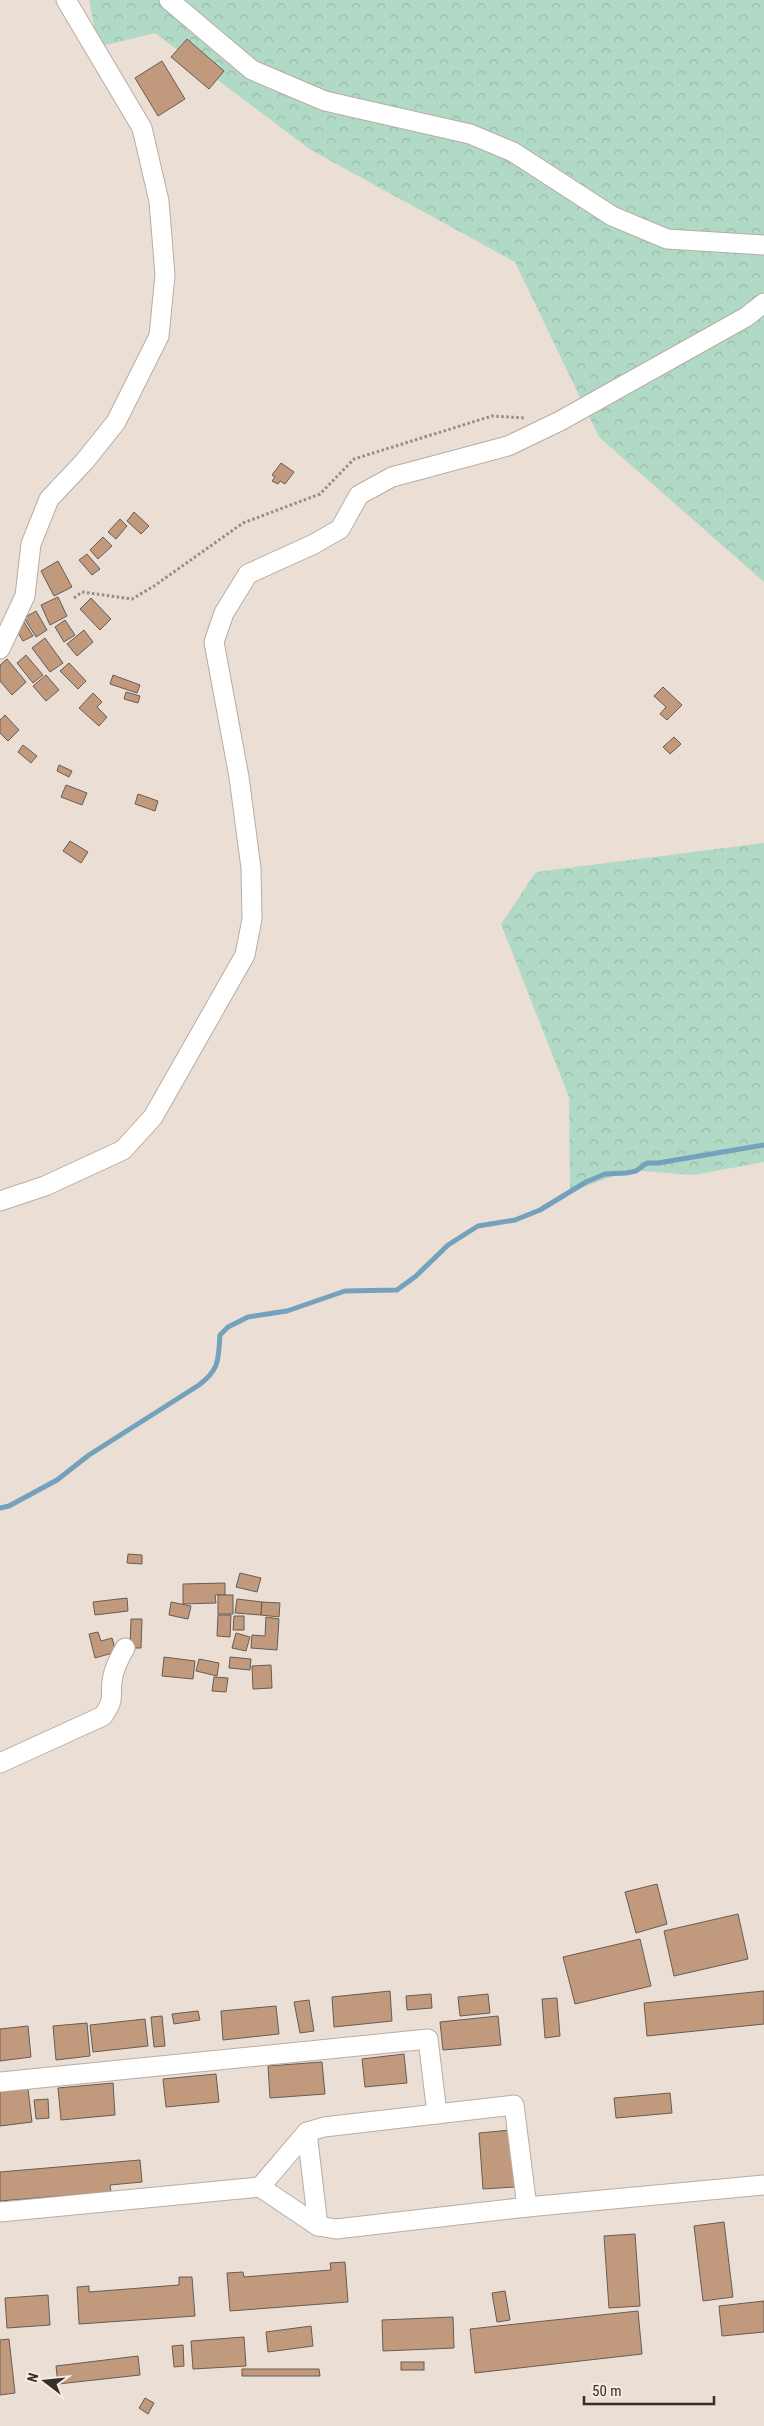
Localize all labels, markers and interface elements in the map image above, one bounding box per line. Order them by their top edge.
north arrow [20,2356,70,2406]
text: N [24,2371,41,2384]
scale bar [584,2374,714,2406]
text: 50 m [592,2382,622,2400]

